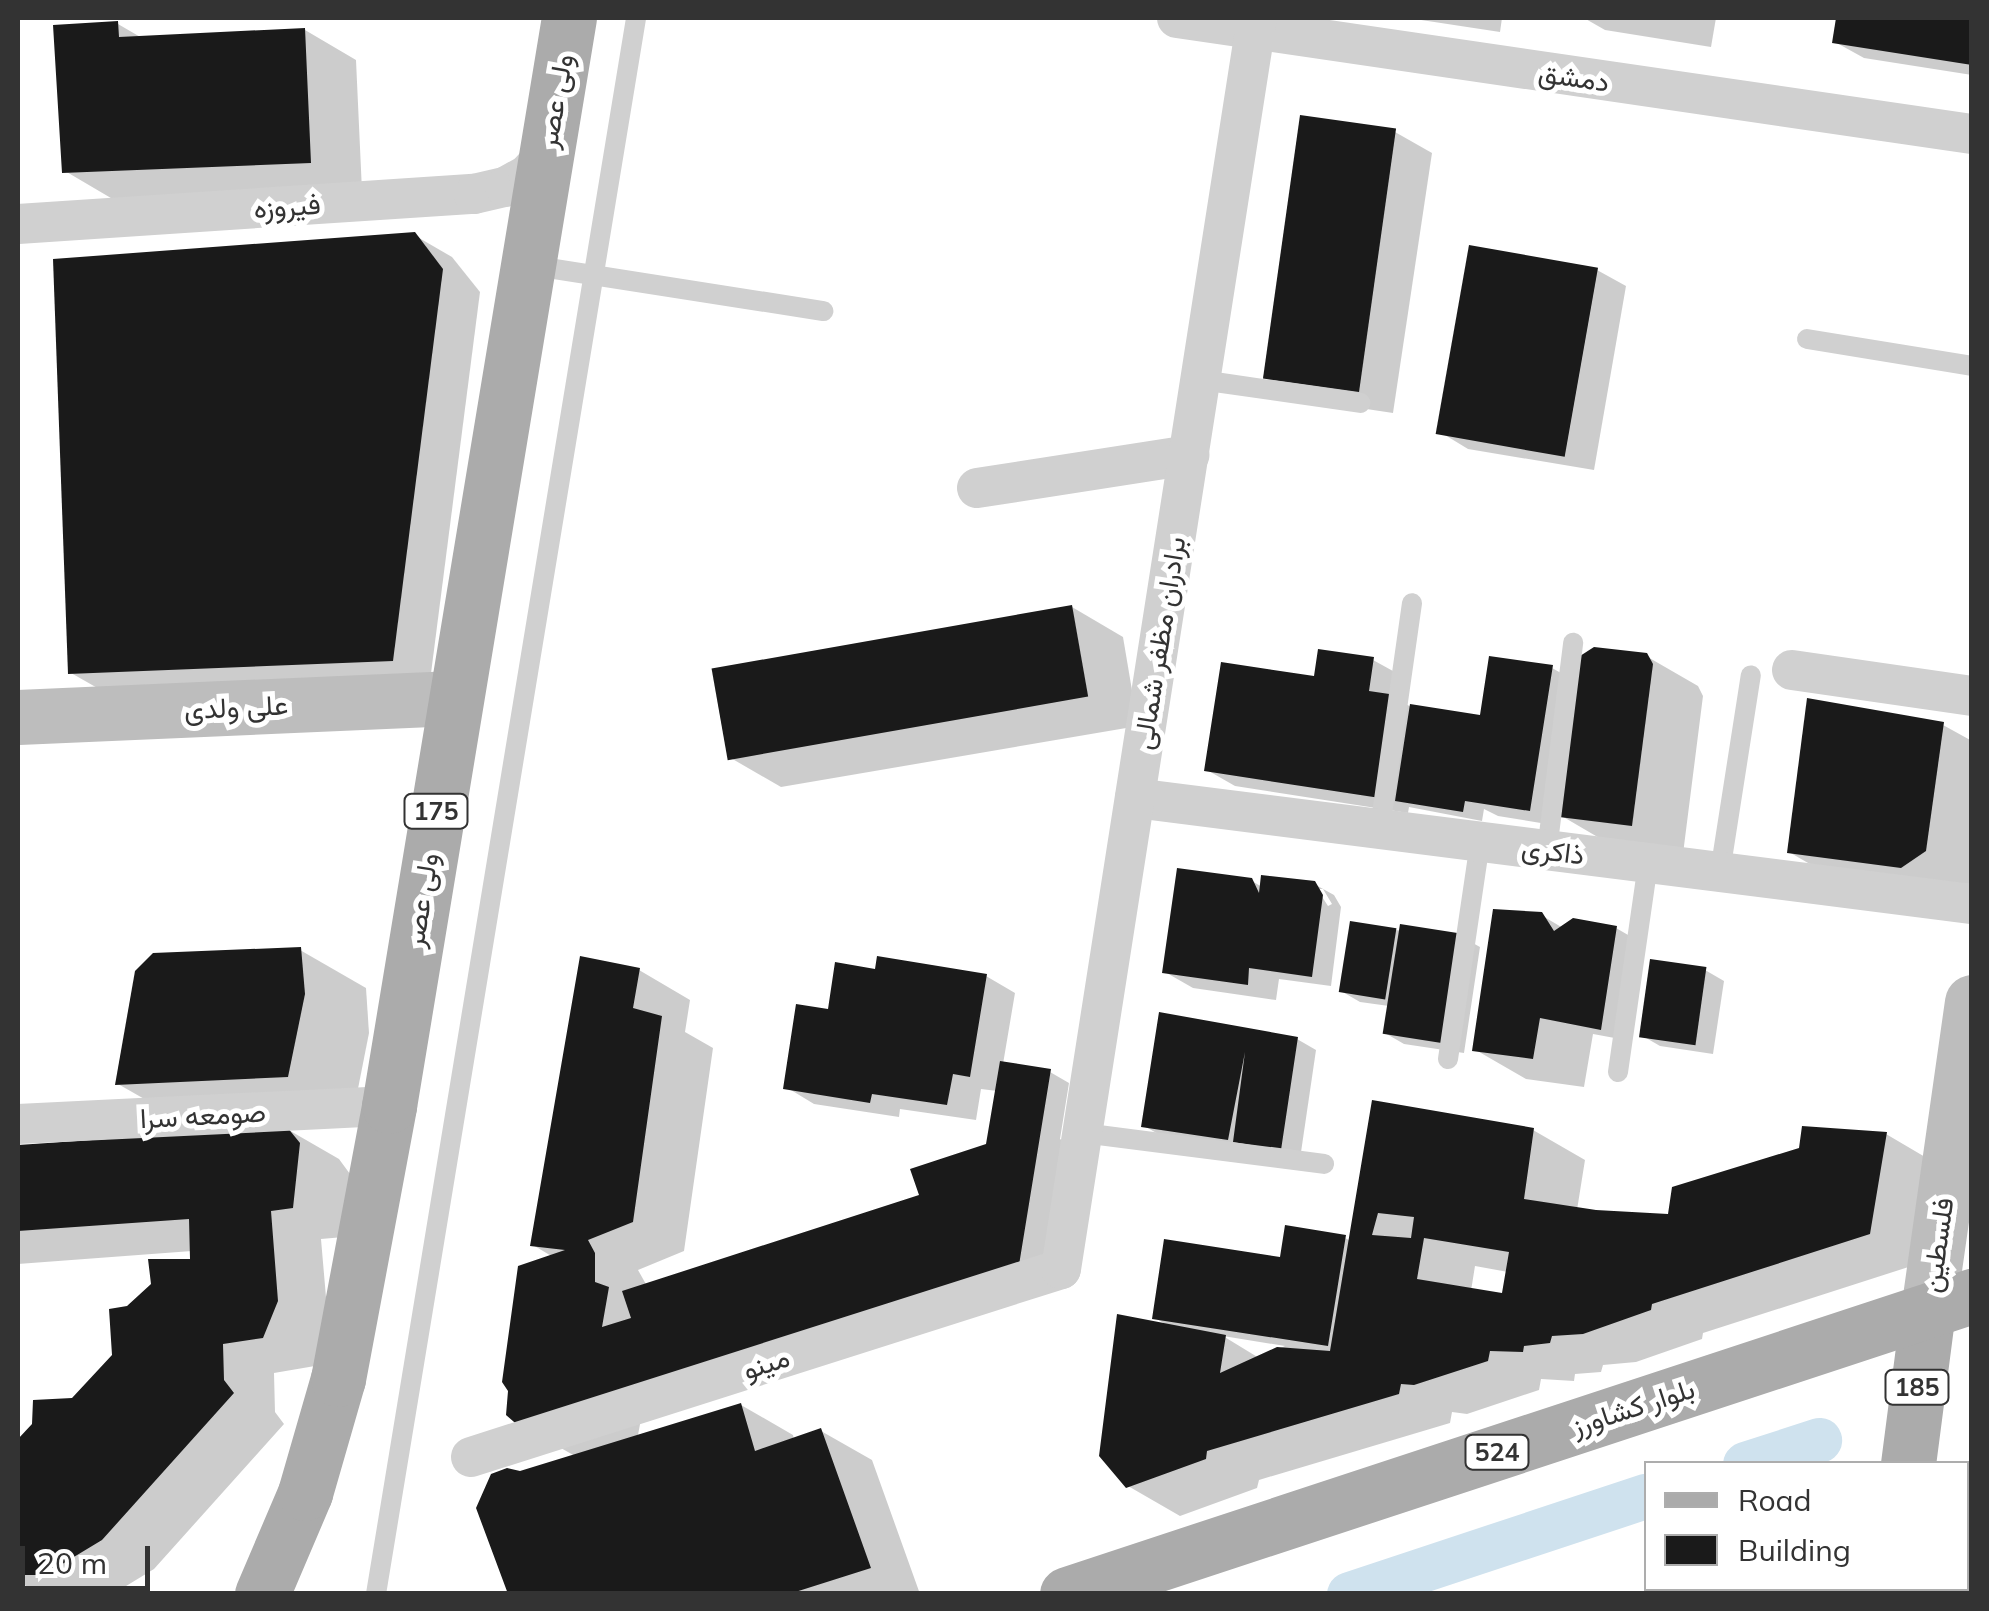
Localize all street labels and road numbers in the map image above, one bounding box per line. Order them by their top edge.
street label: ولی عصر [530,51,580,151]
street label: دمشق [1536,55,1612,99]
street label: فیروزه [252,187,322,225]
street label: برادران مظفر شمالی [1126,534,1192,752]
street label: علی ولدی [183,687,289,727]
road number: 175 [404,791,468,831]
street label: ذاکری [1520,830,1586,872]
street label: ولی عصر [397,850,445,950]
street label: صومعه سرا [139,1095,267,1135]
street label: فلسطین [1914,1195,1960,1295]
street label: مینو [738,1340,794,1386]
road number: 185 [1884,1367,1950,1407]
street label: بلوار کشاورز [1567,1371,1699,1443]
road number: 524 [1464,1432,1530,1472]

